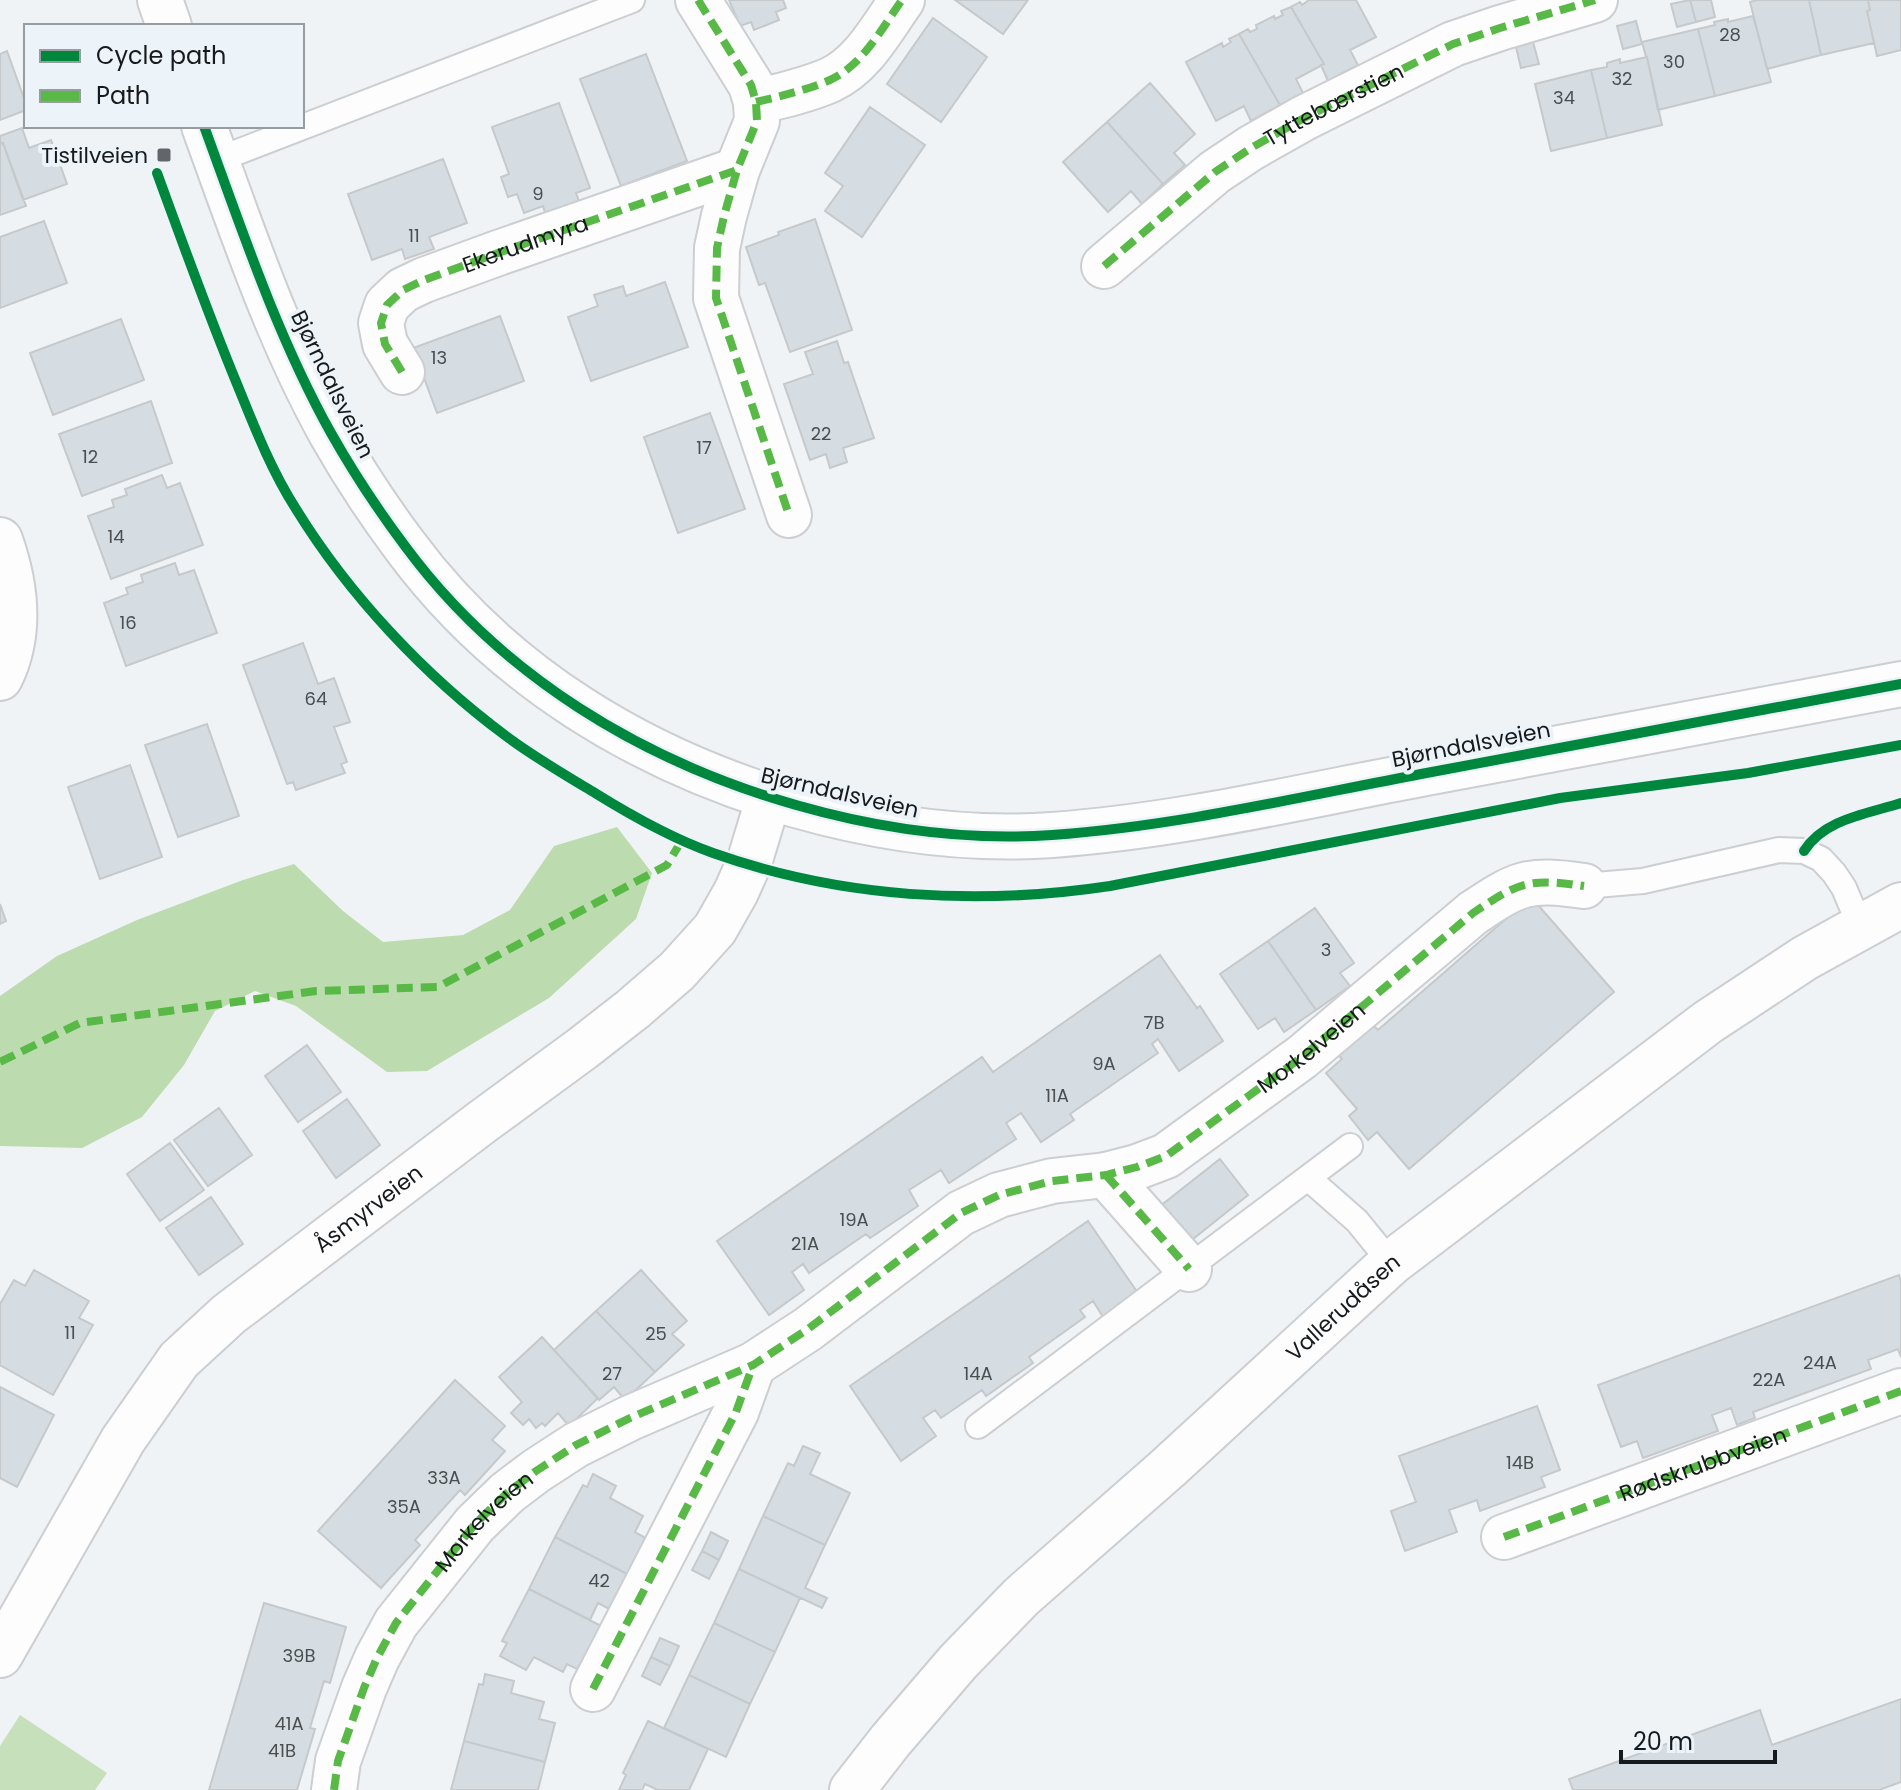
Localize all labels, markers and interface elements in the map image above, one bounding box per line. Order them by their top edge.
house number: 28 [1719,22,1741,47]
legend [24,24,304,128]
text: Cycle path [96,39,226,72]
house number: 30 [1663,49,1685,74]
street label: Tyttebærstien [1258,56,1409,154]
house number: 32 [1612,66,1632,91]
text: Path [96,79,150,112]
house number: 34 [1553,85,1575,110]
place label: Tistilveien [41,140,148,171]
marker: Tistilveien [155,146,173,164]
house number: 9 [532,181,544,206]
street label: Ekerudmyra [458,208,593,281]
house number: 11 [408,223,420,248]
street label: Bjørndalsveien [283,305,382,463]
house number: 13 [431,345,447,370]
house number: 22 [811,421,831,446]
house number: 17 [696,435,712,460]
house number: 12 [82,444,98,469]
house number: 14 [107,524,125,549]
house number: 16 [119,610,137,635]
house number: 64 [305,686,327,711]
street label: Bjørndalsveien [1389,714,1553,775]
street label: Bjørndalsveien [758,759,922,826]
house number: 3 [1321,937,1331,962]
street label: Morkelveien [1251,995,1372,1101]
house number: 7B [1144,1010,1164,1035]
house number: 9A [1092,1051,1116,1076]
house number: 11A [1045,1083,1069,1108]
street label: Åsmyrveien [308,1158,429,1260]
house number: 19A [839,1207,869,1232]
house number: 21A [791,1231,819,1256]
street label: Vallerudåsen [1279,1247,1407,1368]
house number: 11 [64,1320,76,1345]
house number: 25 [645,1321,667,1346]
house number: 24A [1803,1350,1837,1375]
house number: 27 [602,1361,622,1386]
house number: 14A [963,1361,993,1386]
house number: 22A [1753,1367,1785,1392]
street label: Rødskrubbveien [1615,1419,1791,1509]
house number: 14B [1506,1450,1534,1475]
street label: Morkelveien [428,1464,540,1579]
house number: 33A [427,1465,461,1490]
house number: 35A [387,1494,421,1519]
house number: 42 [588,1568,610,1593]
house number: 39B [283,1643,315,1668]
house number: 41A [274,1711,304,1736]
scale bar [1621,1714,1775,1764]
text: 20 m [1633,1725,1693,1758]
house number: 41B [268,1738,296,1763]

